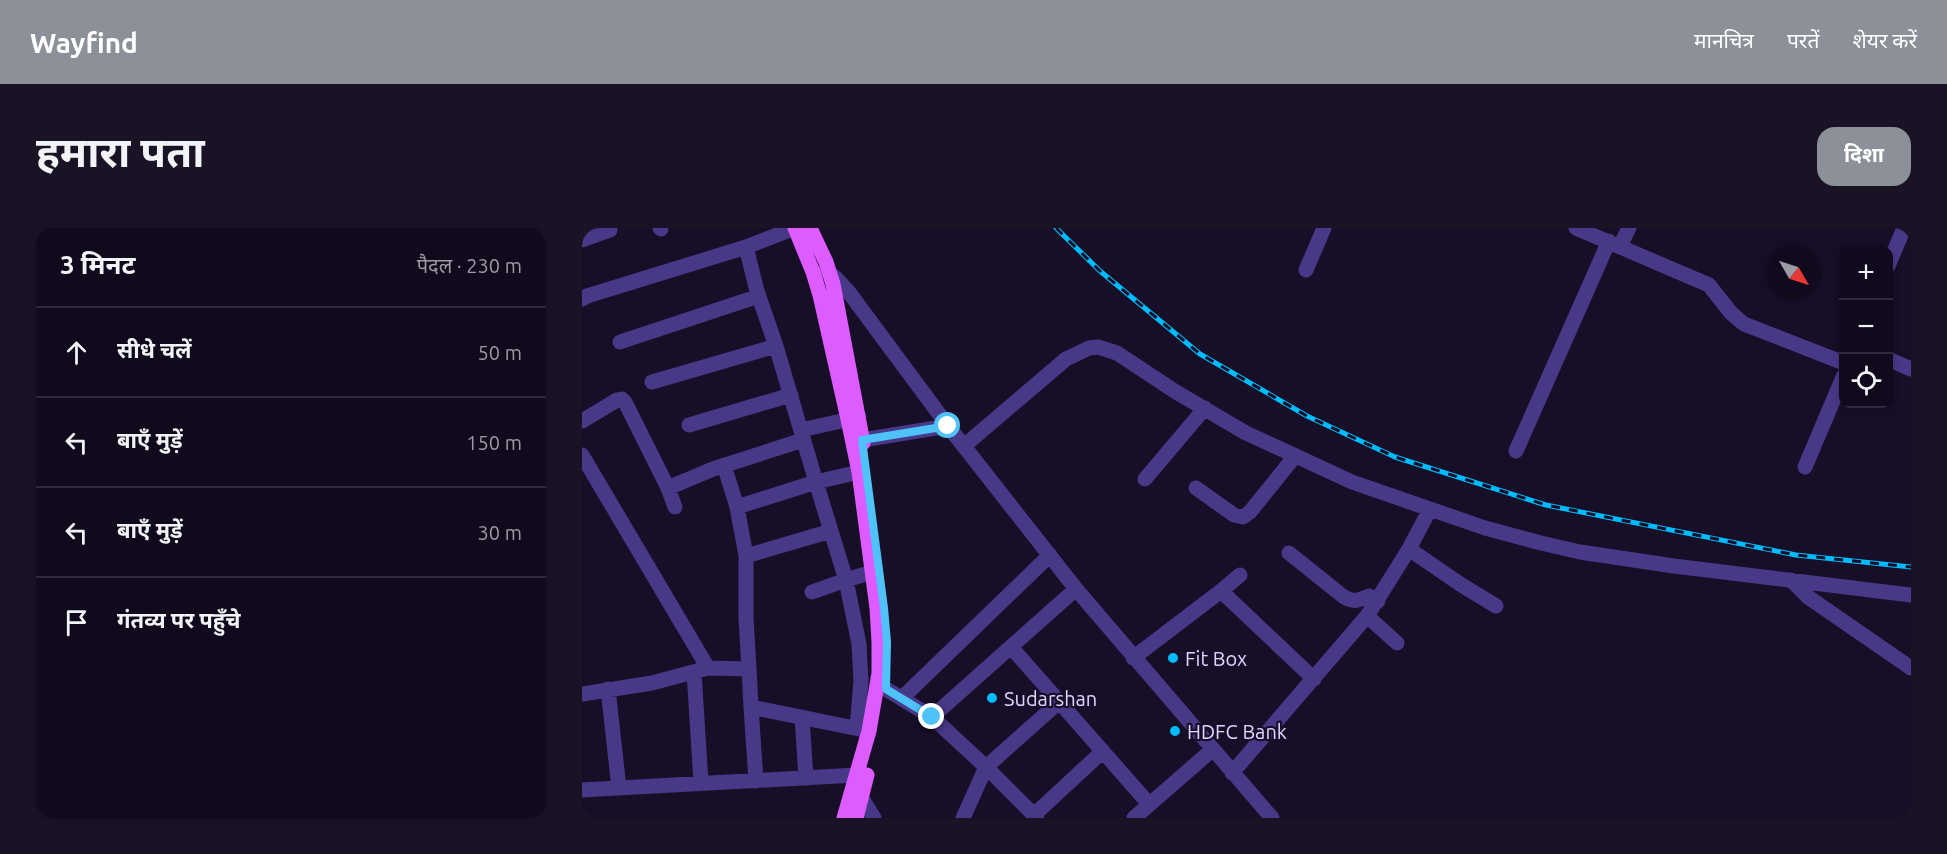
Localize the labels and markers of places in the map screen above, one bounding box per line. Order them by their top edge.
place label: Fit Box [1185,647,1247,670]
marker: Fit Box [1166,651,1180,665]
place label: Sudarshan [1004,687,1097,710]
marker: Sudarshan [985,691,999,705]
place label: HDFC Bank [1187,720,1287,743]
marker: HDFC Bank [1168,724,1182,738]

